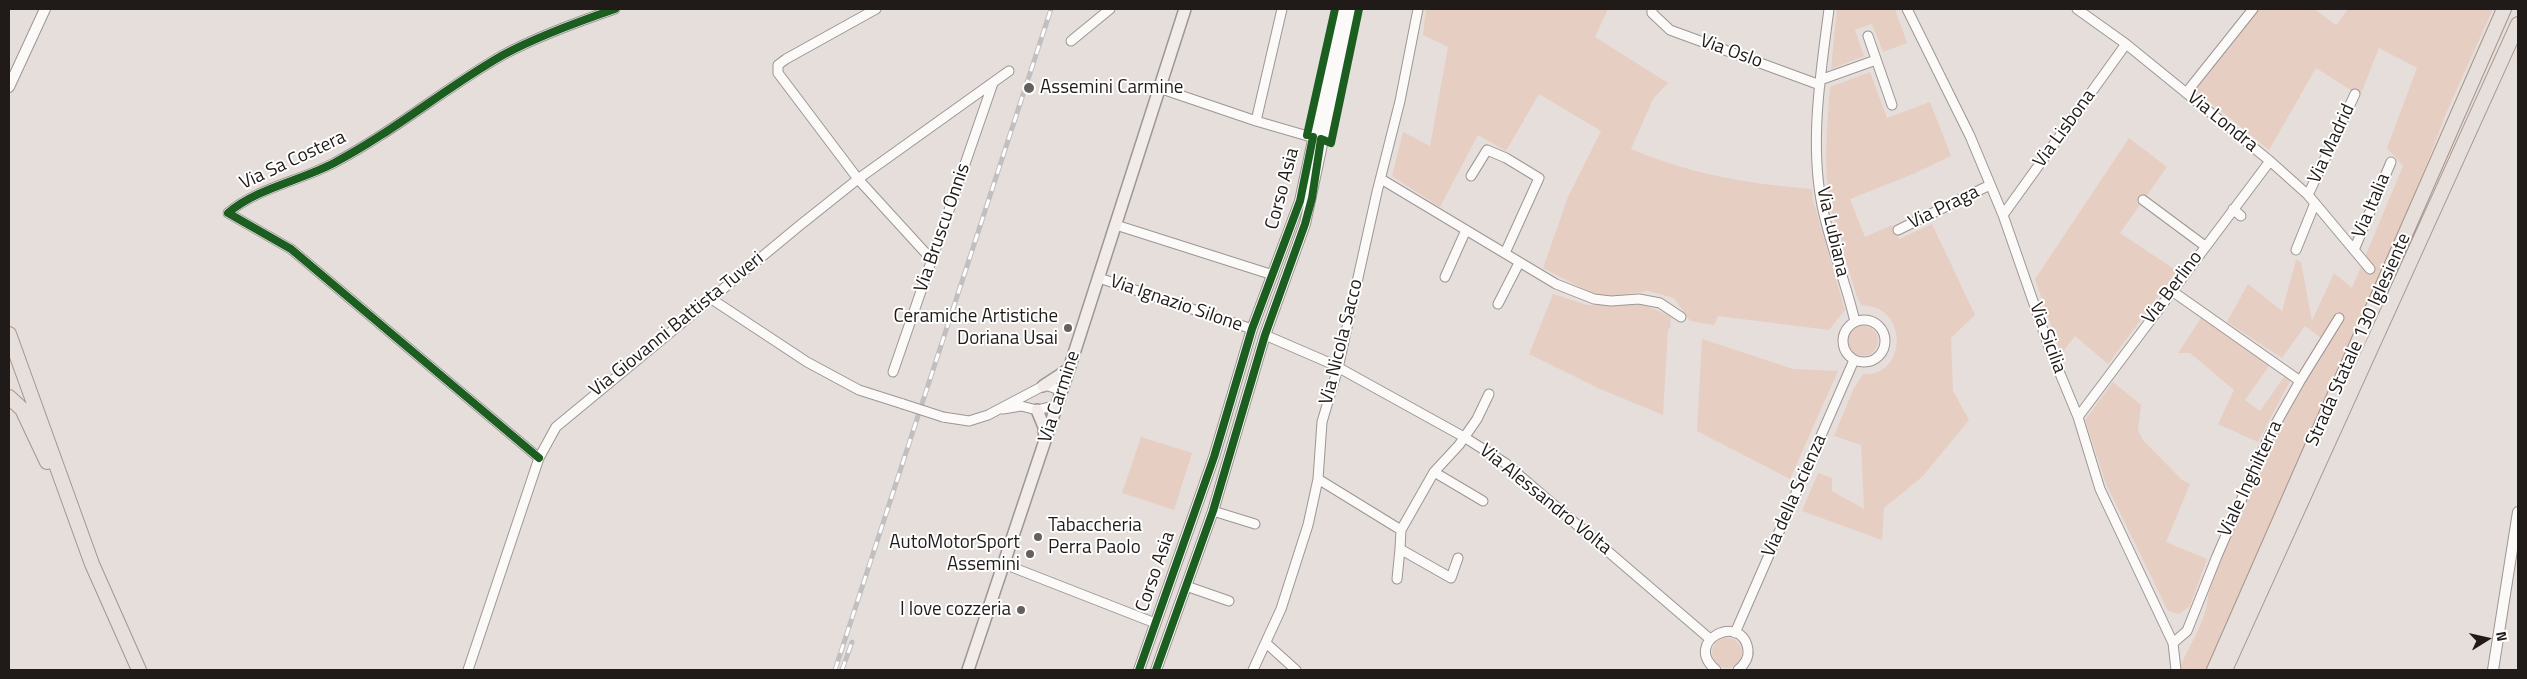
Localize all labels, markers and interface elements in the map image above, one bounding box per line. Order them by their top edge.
street label: Via Oslo [1697,30,1765,74]
place label: Assemini Carmine [1040,77,1183,99]
marker: Assemini Carmine [1022,81,1036,95]
street label: Via Lisbona [2029,86,2101,172]
street label: Via Londra [2182,87,2262,157]
street label: Via Madrid [2304,101,2360,187]
street label: Via Sa Costera [236,127,350,195]
street label: Corso Asia [1261,146,1305,232]
street label: Via Bruscu Onnis [910,161,976,295]
street label: Via Italia [2348,170,2396,242]
street label: Via Praga [1905,181,1983,235]
street label: Via Lubiana [1811,185,1853,279]
street label: Strada Statale 130 Iglesiente [2302,230,2416,450]
street label: Via Berlino [2138,247,2208,329]
street label: Via Giovanni Battista Tuveri [585,248,769,402]
street label: Via Ignazio Silone [1107,271,1245,337]
street label: Via Nicola Sacco [1315,277,1369,407]
street label: Via Sicilia [2024,299,2070,377]
place label: Ceramiche Artistiche Doriana Usai [893,306,1058,350]
marker: Ceramiche Artistiche Doriana Usai [1062,322,1074,334]
street label: Via Carmine [1034,348,1086,446]
street label: Viale Inghilterra [2214,417,2288,541]
street label: Via della Scienza [1758,431,1832,561]
street label: Via Alessandro Volta [1474,440,1616,560]
place label: Tabaccheria Perra Paolo [1048,515,1142,559]
street label: Corso Asia [1132,529,1180,615]
marker: Tabaccheria Perra Paolo [1032,531,1044,543]
place label: AutoMotorSport Assemini [889,532,1020,576]
marker: AutoMotorSport Assemini [1024,548,1036,560]
place label: I love cozzeria [900,599,1011,621]
marker: I love cozzeria [1015,604,1027,616]
north arrow [2462,614,2512,664]
text: N [2491,630,2513,643]

